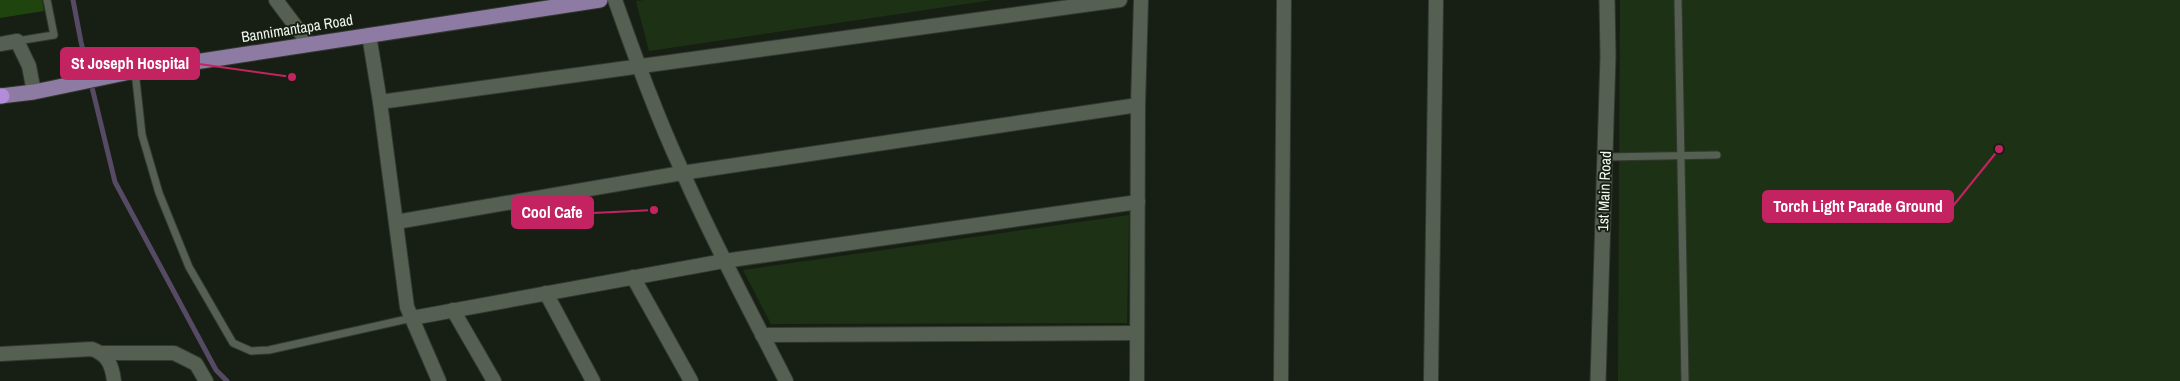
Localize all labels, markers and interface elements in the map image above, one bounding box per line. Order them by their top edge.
street label: Bannimantapa Road [240,9,354,47]
callout: St Joseph Hospital [61,48,199,79]
text: St Joseph Hospital [71,52,189,74]
street label: 1st Main Road [1592,151,1616,231]
callout: Torch Light Parade Ground [1763,191,1953,222]
text: Torch Light Parade Ground [1773,195,1943,217]
callout: Cool Cafe [512,197,593,228]
text: Cool Cafe [521,201,583,223]

